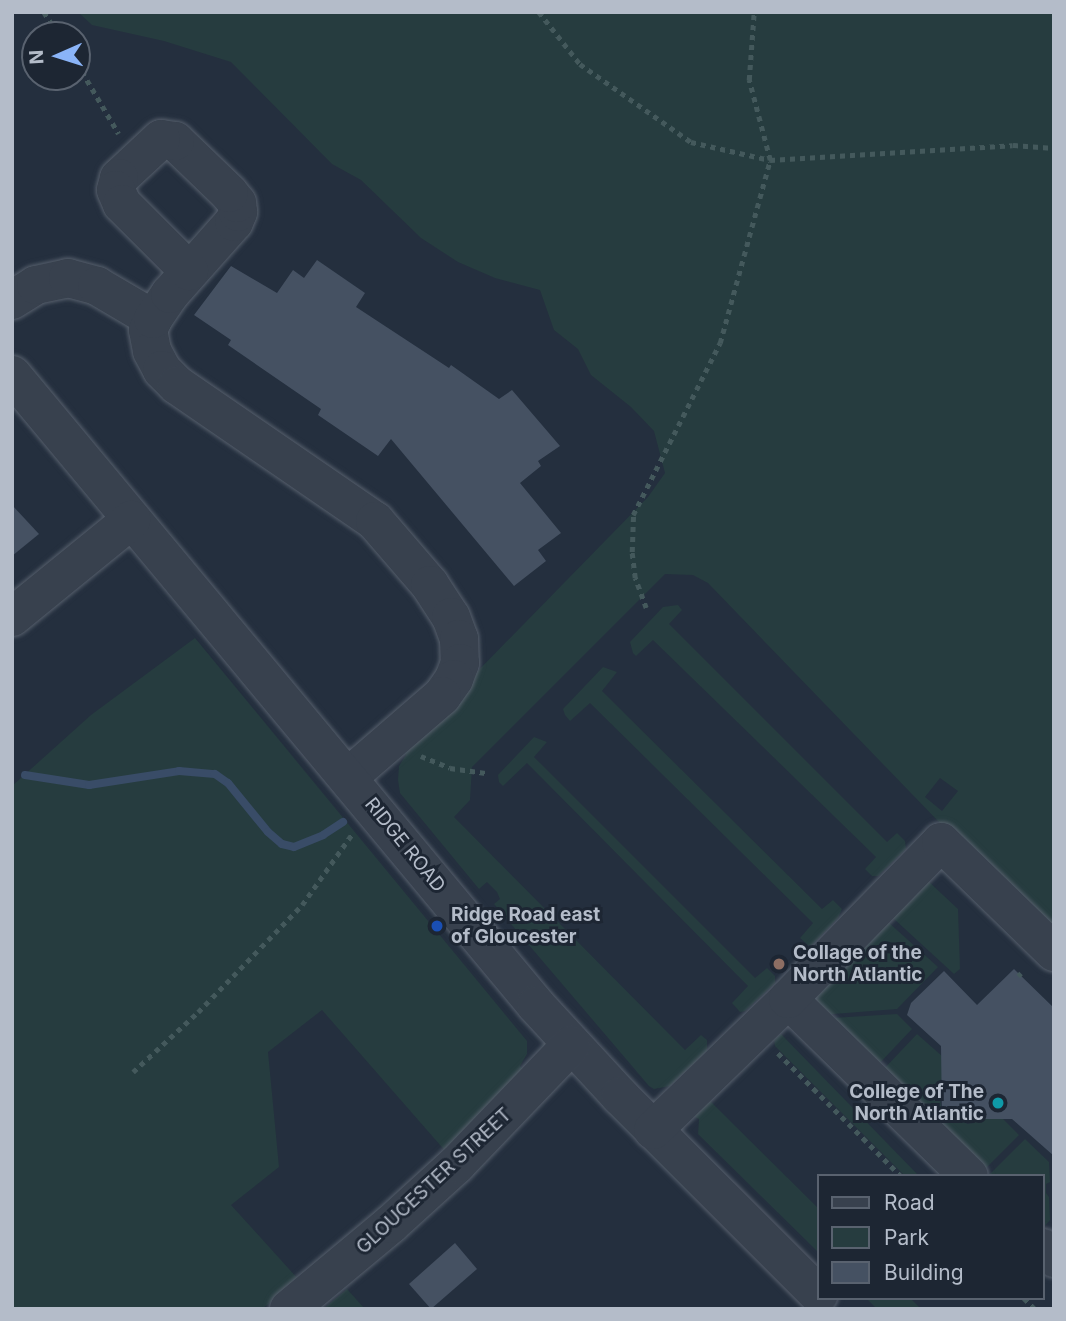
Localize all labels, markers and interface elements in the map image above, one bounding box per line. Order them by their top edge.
north arrow [21,21,91,91]
text: N [25,49,48,65]
street label: RIDGE ROAD [360,793,450,897]
place label: Ridge Road east of Gloucester [451,904,600,948]
marker: Ridge Road east of Gloucester [429,918,445,934]
place label: Collage of the North Atlantic [793,942,923,986]
marker: Collage of the North Atlantic [771,956,787,972]
place label: College of The North Atlantic [849,1081,984,1125]
marker: College of The North Atlantic [990,1095,1006,1111]
street label: GLOUCESTER STREET [352,1103,516,1259]
legend [818,1174,1045,1300]
text: Road [884,1190,935,1215]
text: Park [884,1225,929,1250]
text: Building [884,1260,964,1285]

